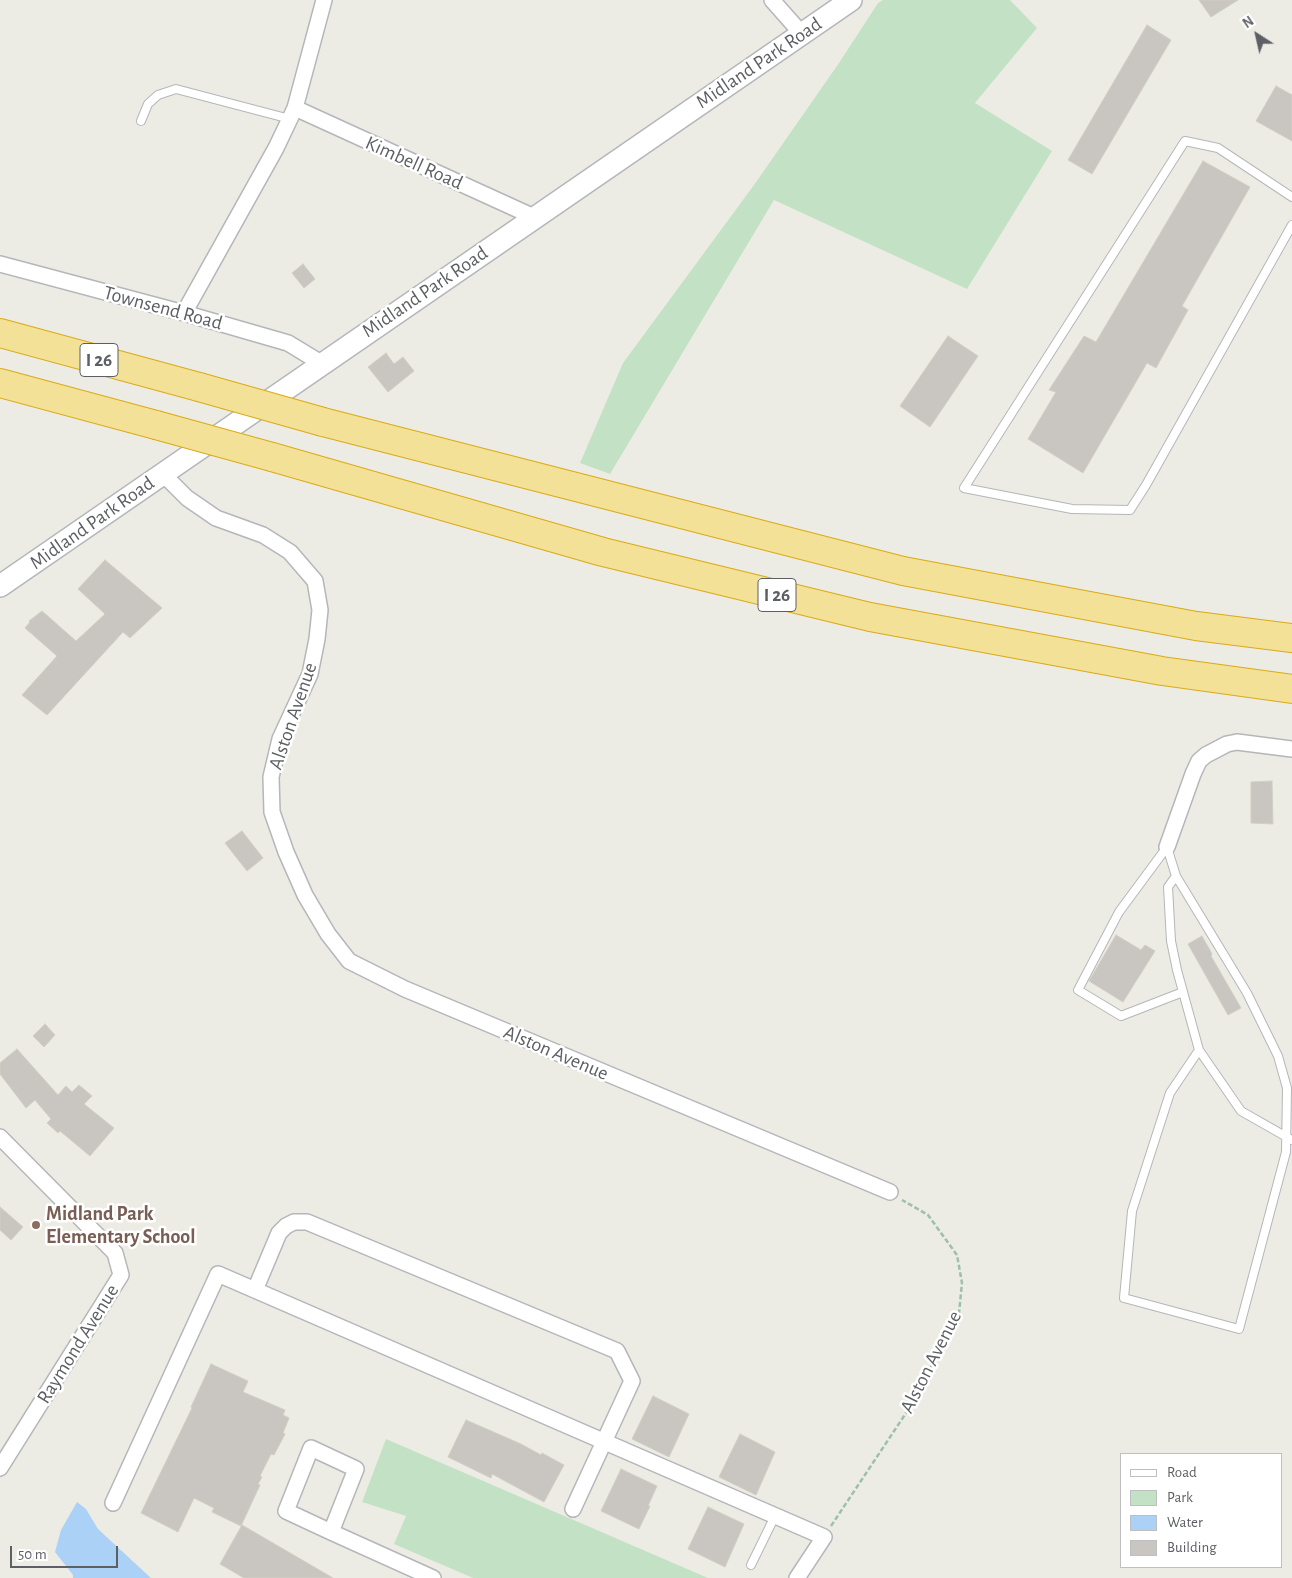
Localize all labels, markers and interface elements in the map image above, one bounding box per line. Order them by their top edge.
north arrow [1232,10,1282,60]
street label: Midland Park Road [692,12,826,114]
text: N [1240,14,1256,31]
street label: Kimbell Road [362,131,466,195]
street label: Midland Park Road [358,241,492,343]
street label: Townsend Road [101,281,225,335]
road number: I 26 [80,344,118,376]
street label: Midland Park Road [25,471,159,575]
road number: I 26 [758,578,796,612]
street label: Alston Avenue [263,659,323,773]
street label: Alston Avenue [500,1020,612,1086]
place label: Midland Park Elementary School [46,1202,195,1249]
marker: Midland Park Elementary School [30,1219,42,1231]
street label: Raymond Avenue [32,1280,124,1408]
street label: Alston Avenue [895,1307,967,1417]
legend [1120,1453,1282,1568]
text: Road [1167,1465,1197,1480]
text: Park [1167,1490,1193,1505]
text: Water [1167,1515,1203,1530]
scale bar [12,1536,120,1568]
text: Building [1167,1540,1217,1555]
text: 50 m [18,1547,47,1562]

